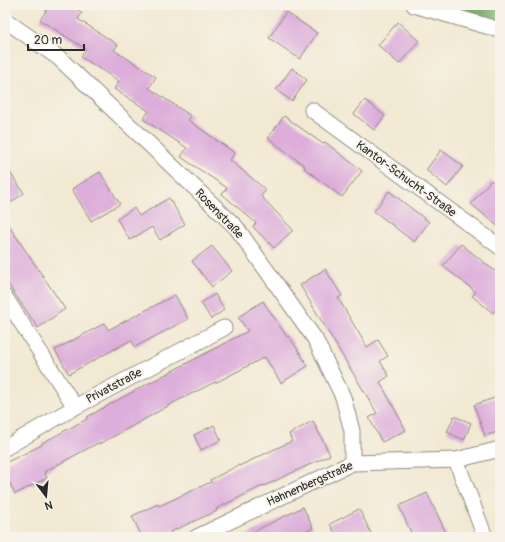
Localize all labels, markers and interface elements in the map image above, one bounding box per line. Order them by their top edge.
scale bar [28,26,84,52]
text: 20 m [34,33,63,48]
street label: Kantor-Schucht-Straße [353,138,459,220]
street label: Rosenstraße [192,186,247,242]
street label: Privatstraße [83,365,145,407]
street label: Hahnenbergstraße [265,458,355,510]
north arrow [26,476,66,516]
text: N [43,498,54,513]

